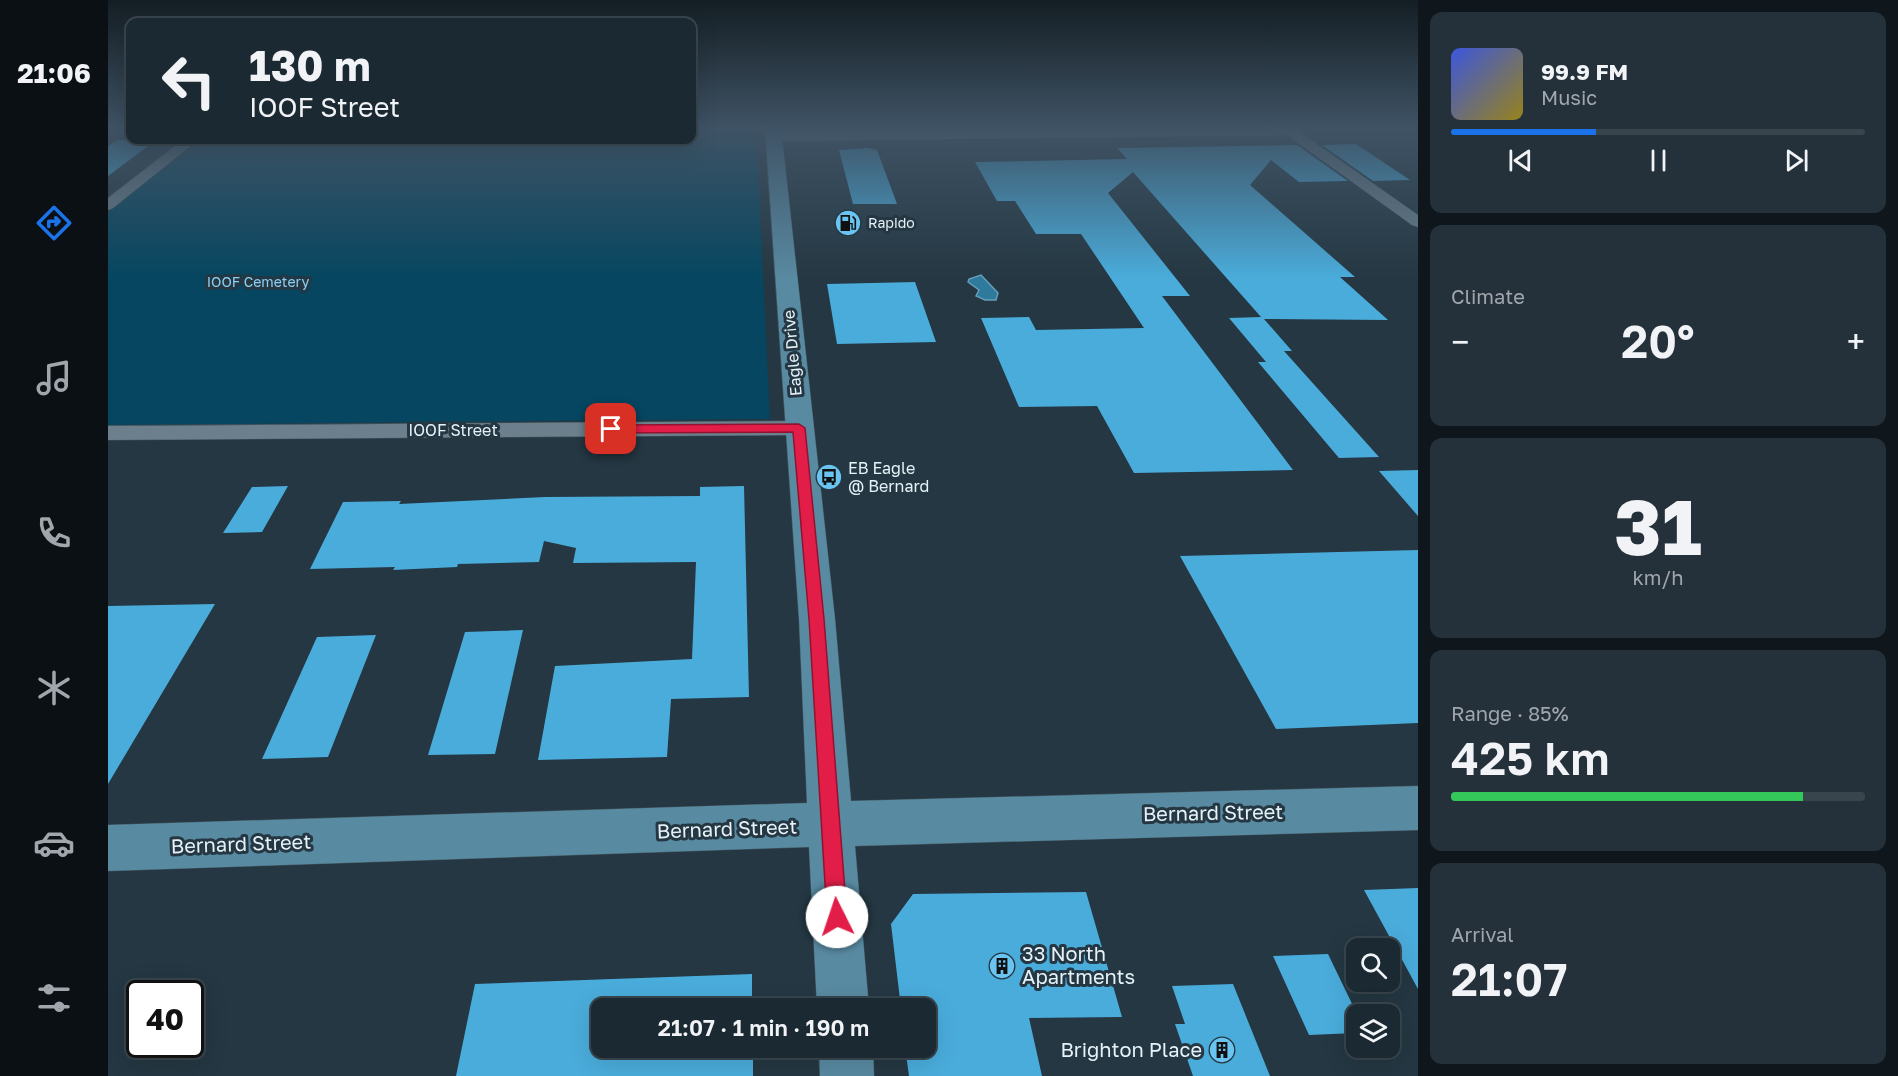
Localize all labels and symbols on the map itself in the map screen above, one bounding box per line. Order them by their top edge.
fuel station icon: Rapido [833,208,863,238]
place label: Rapido [868,214,915,231]
park label: IOOF Cemetery [207,273,309,290]
street label: Eagle Drive [778,309,806,397]
pin [585,403,636,454]
street label: IOOF Street [408,420,498,440]
place label: EB Eagle @ Bernard [848,458,929,496]
bus stop icon: EB Eagle @ Bernard [814,462,844,492]
street label: Bernard Street [1143,799,1283,825]
street label: Bernard Street [656,814,798,842]
street label: Bernard Street [170,829,312,857]
position arrow [805,885,869,949]
place label: 33 North Apartments [1022,941,1135,988]
building icon: 33 North Apartments [987,951,1017,981]
speed limit sign: 40 [126,980,204,1058]
building icon: Brighton Place [1207,1035,1237,1065]
place label: Brighton Place [1060,1037,1202,1061]

